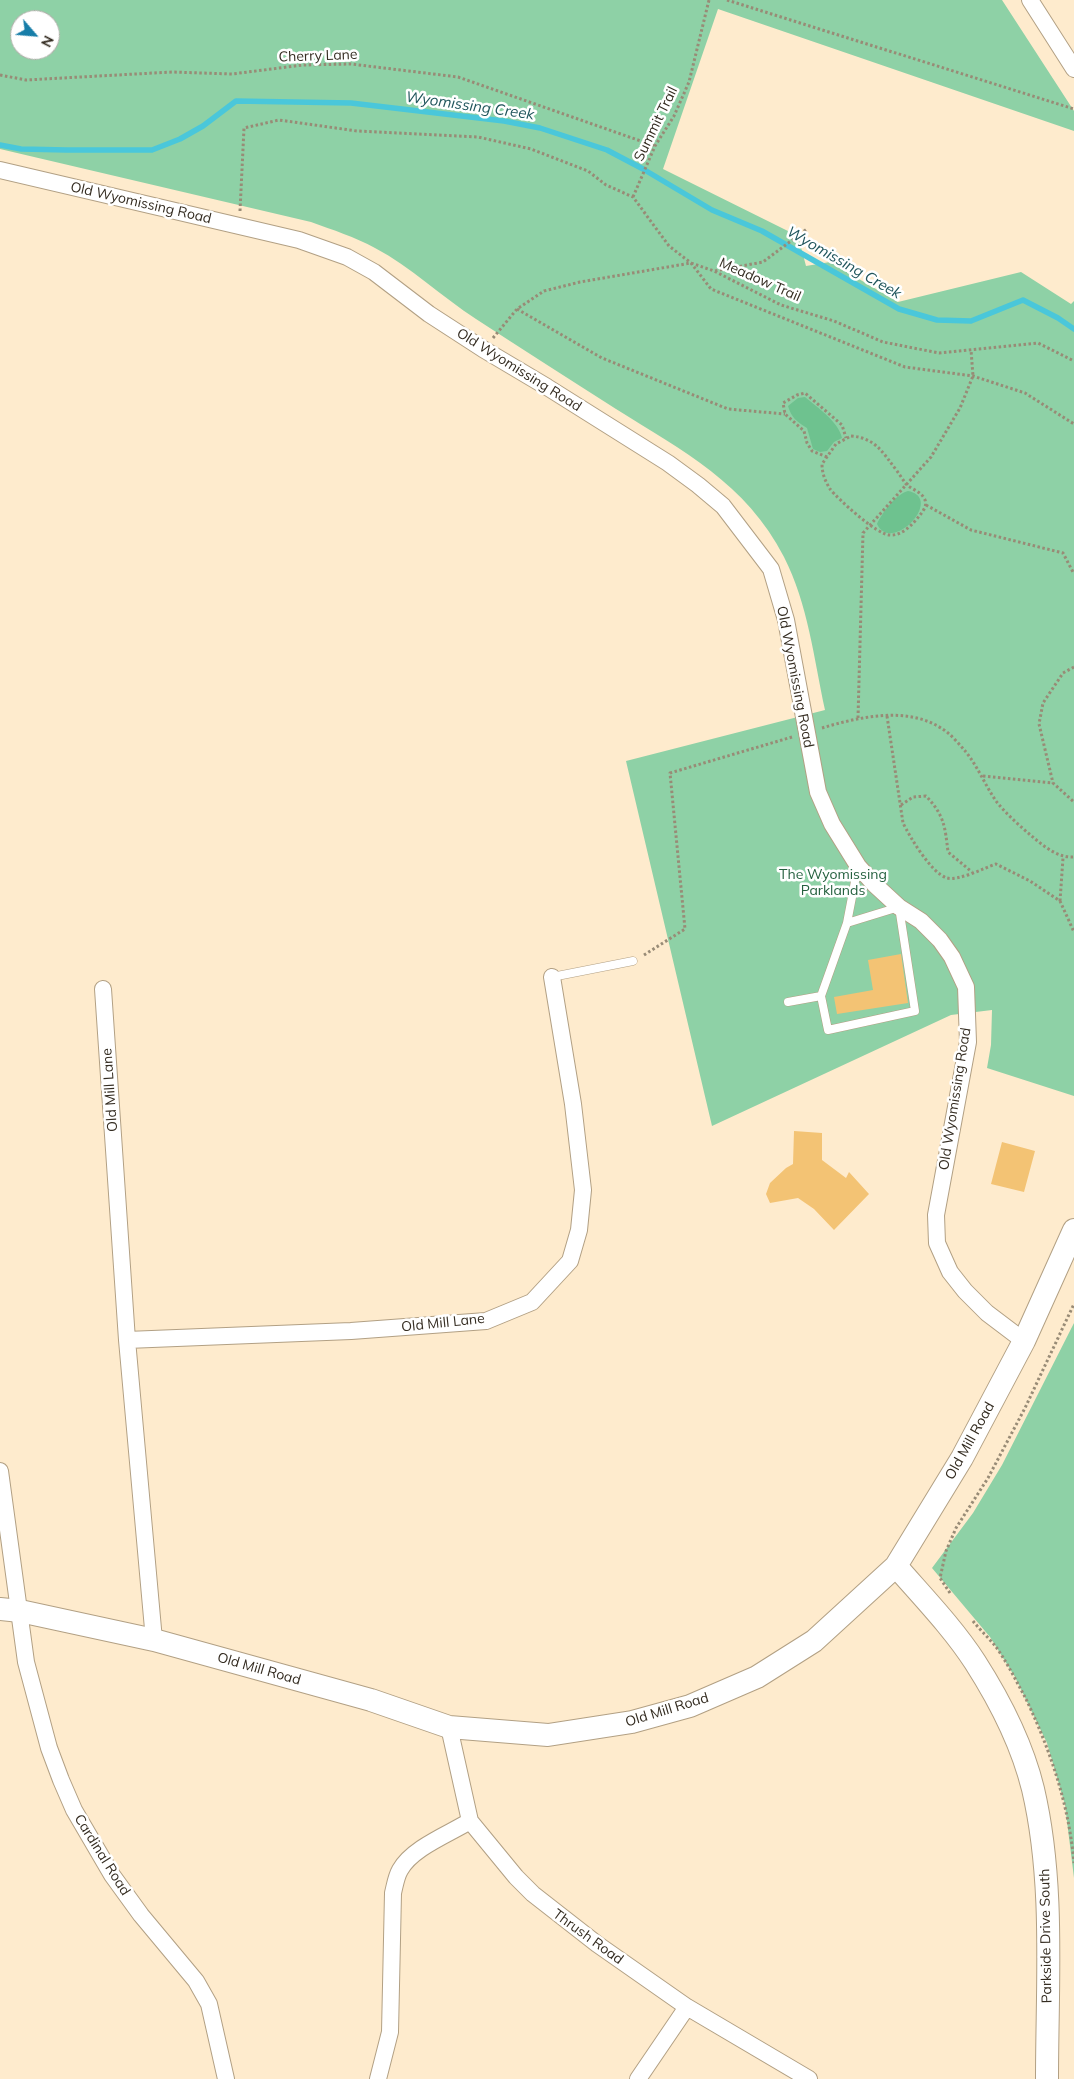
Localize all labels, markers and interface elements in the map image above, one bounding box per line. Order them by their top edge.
north arrow [10,10,60,60]
text: N [37,33,58,50]
street label: Cherry Lane [278,46,358,66]
street label: Summit Trail [631,84,681,164]
water label: Wyomissing Creek [405,88,535,124]
street label: Old Wyomissing Road [69,179,213,227]
water label: Wyomissing Creek [784,223,904,303]
street label: Meadow Trail [717,255,803,305]
street label: Old Wyomissing Road [453,325,585,415]
street label: Old Wyomissing Road [773,605,817,749]
park label: The Wyomissing Parklands [779,867,887,900]
street label: Old Wyomissing Road [935,1026,975,1172]
street label: Old Mill Lane [99,1048,121,1132]
street label: Old Mill Lane [400,1310,486,1336]
street label: Old Mill Road [942,1399,998,1483]
street label: Old Mill Road [215,1649,303,1689]
street label: Old Mill Road [623,1689,711,1731]
street label: Cardinal Road [70,1811,134,1899]
street label: Parkside Drive South [1036,1869,1056,2003]
street label: Thrush Road [550,1906,626,1968]

